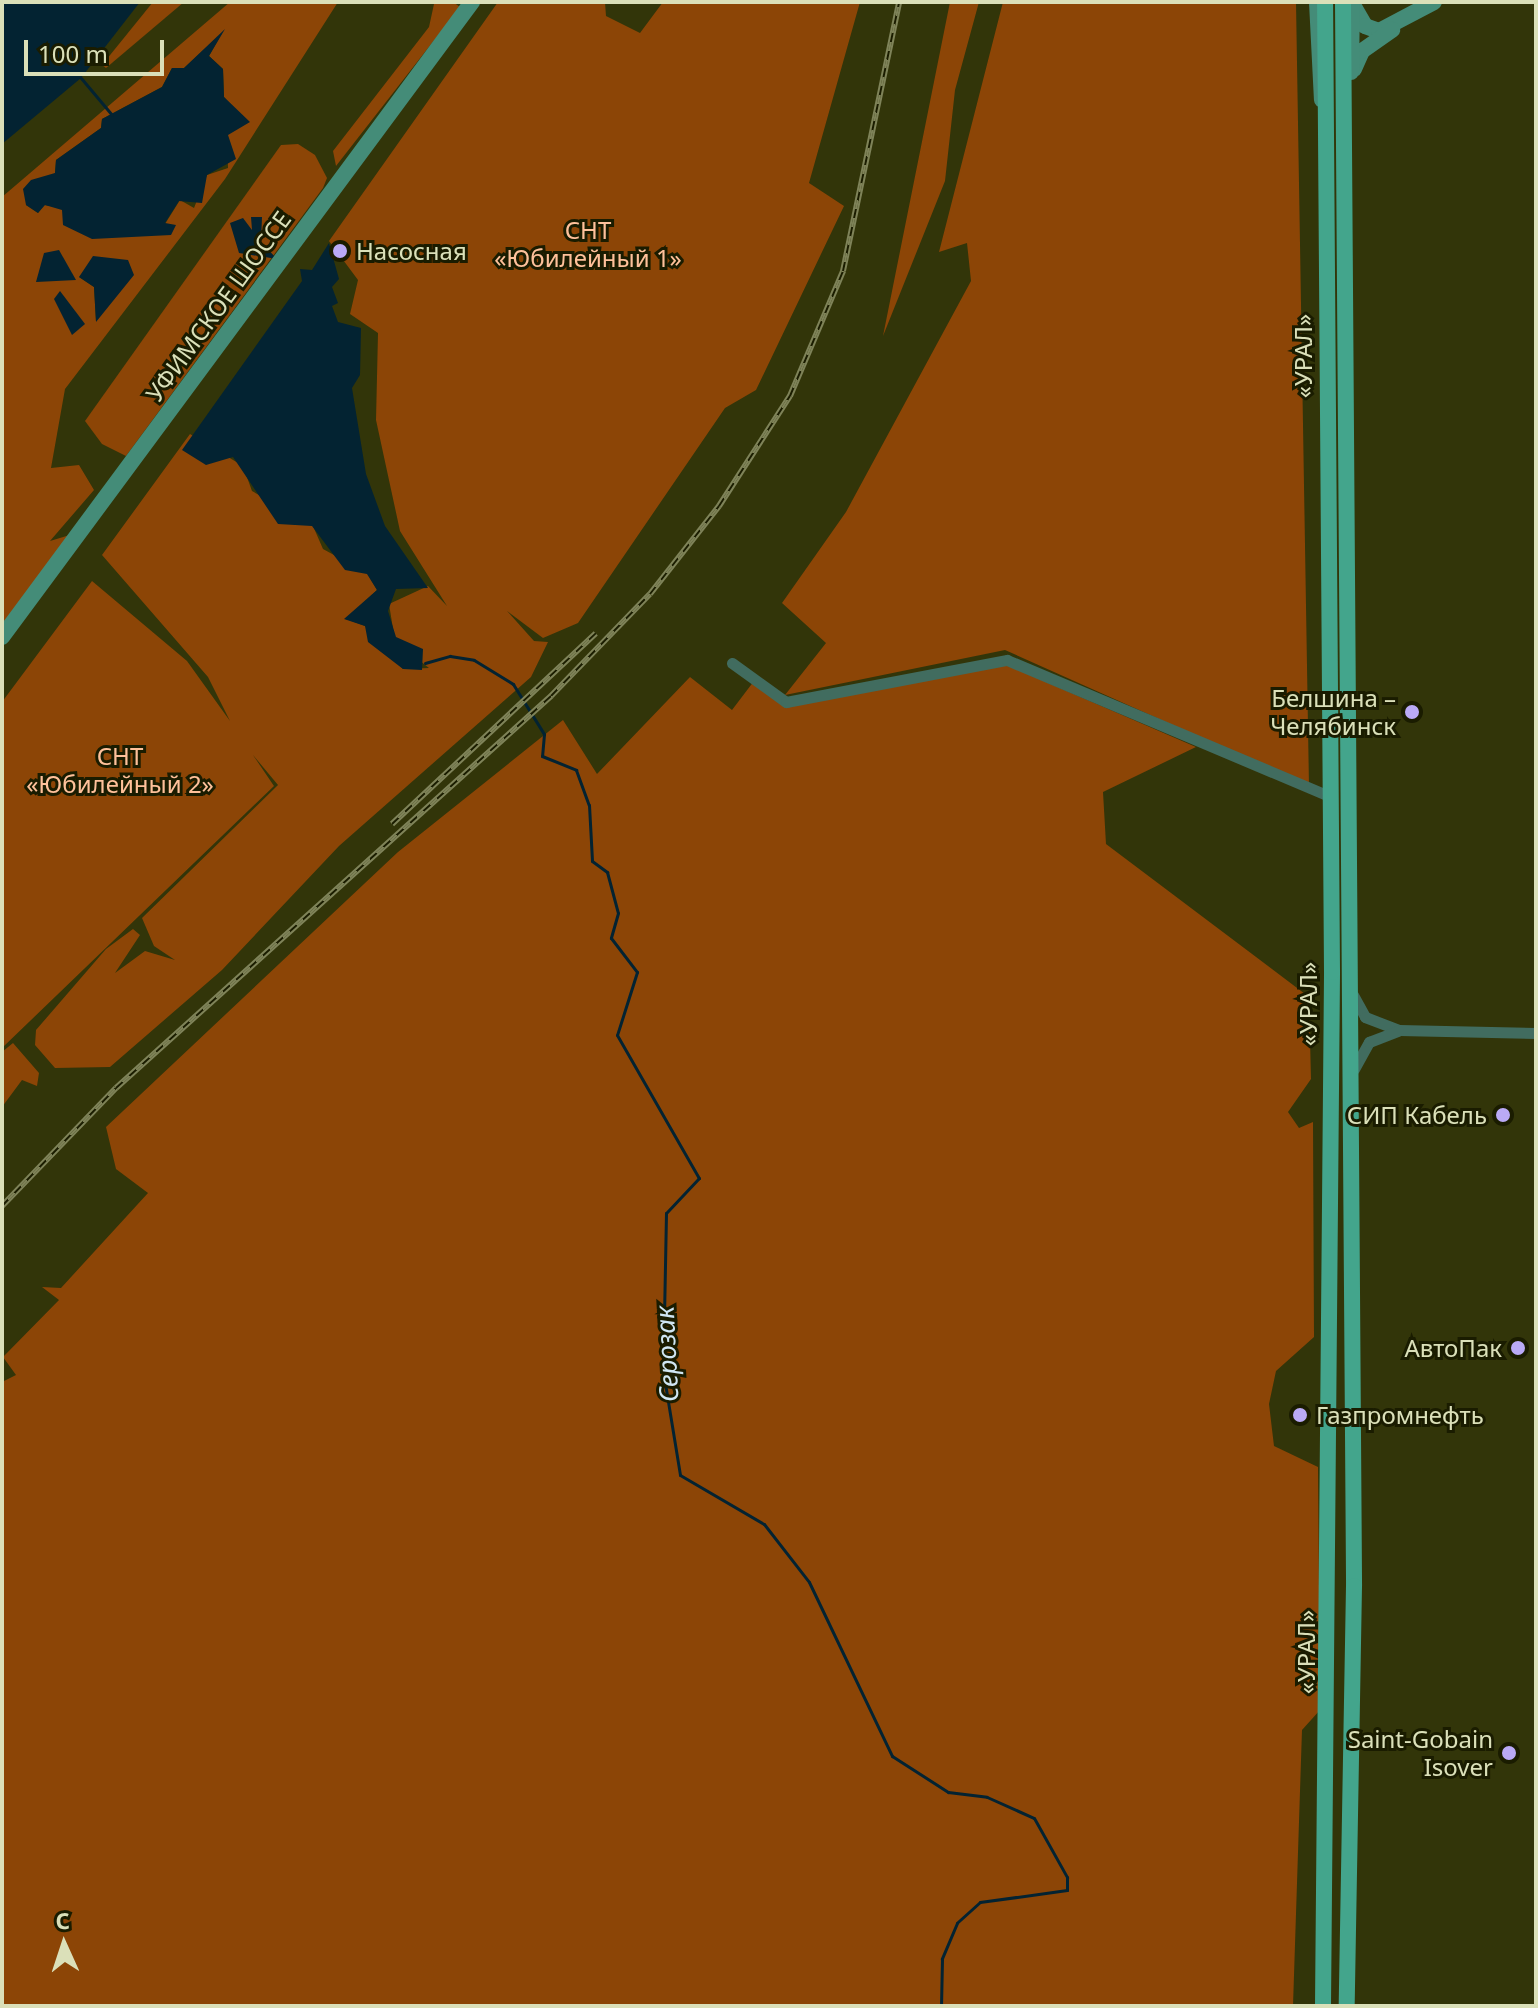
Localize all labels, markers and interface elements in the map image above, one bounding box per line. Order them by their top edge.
scale bar [28,24,168,74]
text: 100 m [38,37,108,70]
street label: УФИМСКОЕ ШОССЕ [139,205,297,407]
park label: СНТ «Юбилейный 1» [494,216,682,272]
place label: Насосная [356,237,467,265]
marker: Насосная [331,242,349,260]
street label: «УРАЛ» [1289,314,1317,398]
place label: Белшина – Челябинск [1270,684,1396,740]
marker: Белшина – Челябинск [1403,703,1421,721]
park label: СНТ «Юбилейный 2» [26,742,214,798]
street label: «УРАЛ» [1294,962,1322,1046]
place label: СИП Кабель [1347,1101,1487,1129]
marker: СИП Кабель [1494,1106,1512,1124]
water label: Серозак [649,1305,685,1403]
place label: АвтоПак [1405,1334,1502,1362]
marker: АвтоПак [1509,1339,1527,1357]
place label: Газпромнефть [1316,1401,1484,1429]
marker: Газпромнефть [1291,1406,1309,1424]
street label: «УРАЛ» [1292,1610,1320,1694]
place label: Saint-Gobain Isover [1348,1725,1493,1781]
marker: Saint-Gobain Isover [1500,1744,1518,1762]
north arrow [24,1904,104,1984]
text: С [55,1905,71,1935]

